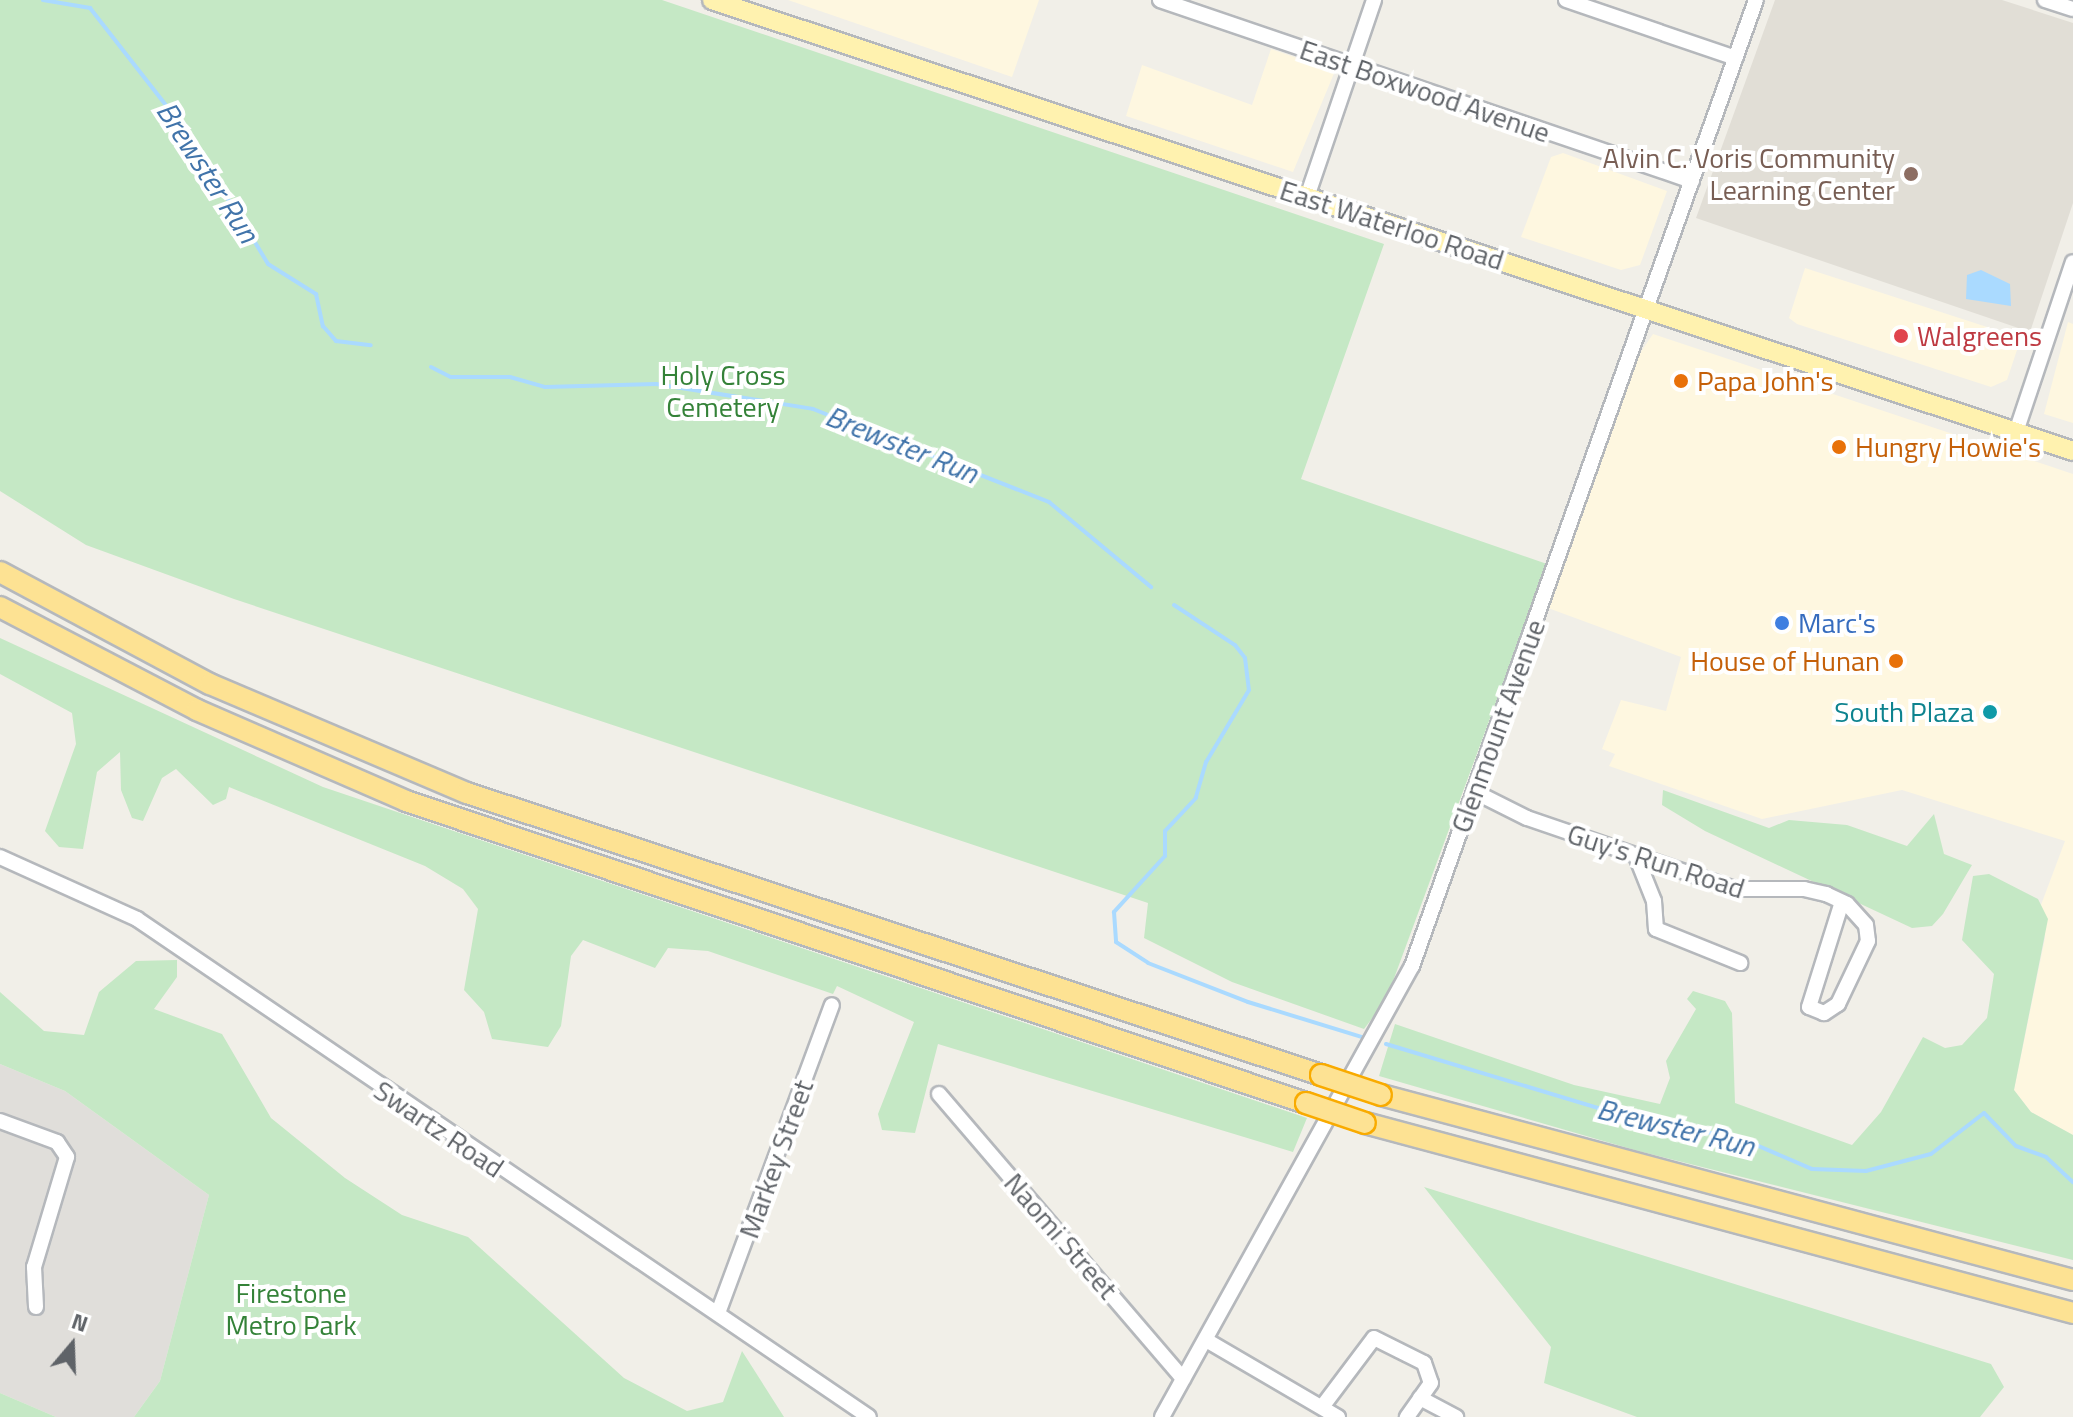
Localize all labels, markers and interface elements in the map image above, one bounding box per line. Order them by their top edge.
street label: East Boxwood Avenue [1296,32,1554,150]
water label: Brewster Run [149,95,267,249]
place label: Alvin C. Voris Community Learning Center [1602,141,1895,207]
marker: Alvin C. Voris Community Learning Center [1902,165,1920,183]
street label: East Waterloo Road [1276,173,1508,277]
place label: Walgreens [1917,319,2042,353]
marker: Walgreens [1892,327,1910,345]
park label: Holy Cross Cemetery [660,358,786,424]
place label: Papa John's [1697,364,1834,398]
marker: Papa John's [1672,372,1690,390]
water label: Brewster Run [821,397,983,491]
place label: Hungry Howie's [1855,430,2041,464]
marker: Hungry Howie's [1830,438,1848,456]
place label: Marc's [1798,606,1876,640]
marker: Marc's [1773,614,1791,632]
street label: Glenmount Avenue [1444,615,1552,837]
place label: House of Hunan [1690,644,1880,678]
marker: House of Hunan [1887,652,1905,670]
place label: South Plaza [1834,695,1974,729]
marker: South Plaza [1981,703,1999,721]
street label: Guy's Run Road [1563,817,1749,905]
street label: Swartz Road [368,1073,510,1185]
street label: Markey Street [732,1075,820,1243]
water label: Brewster Run [1594,1090,1758,1164]
street label: Naomi Street [997,1166,1125,1306]
park label: Firestone Metro Park [225,1276,357,1342]
text: N [67,1304,93,1341]
north arrow [32,1305,112,1385]

